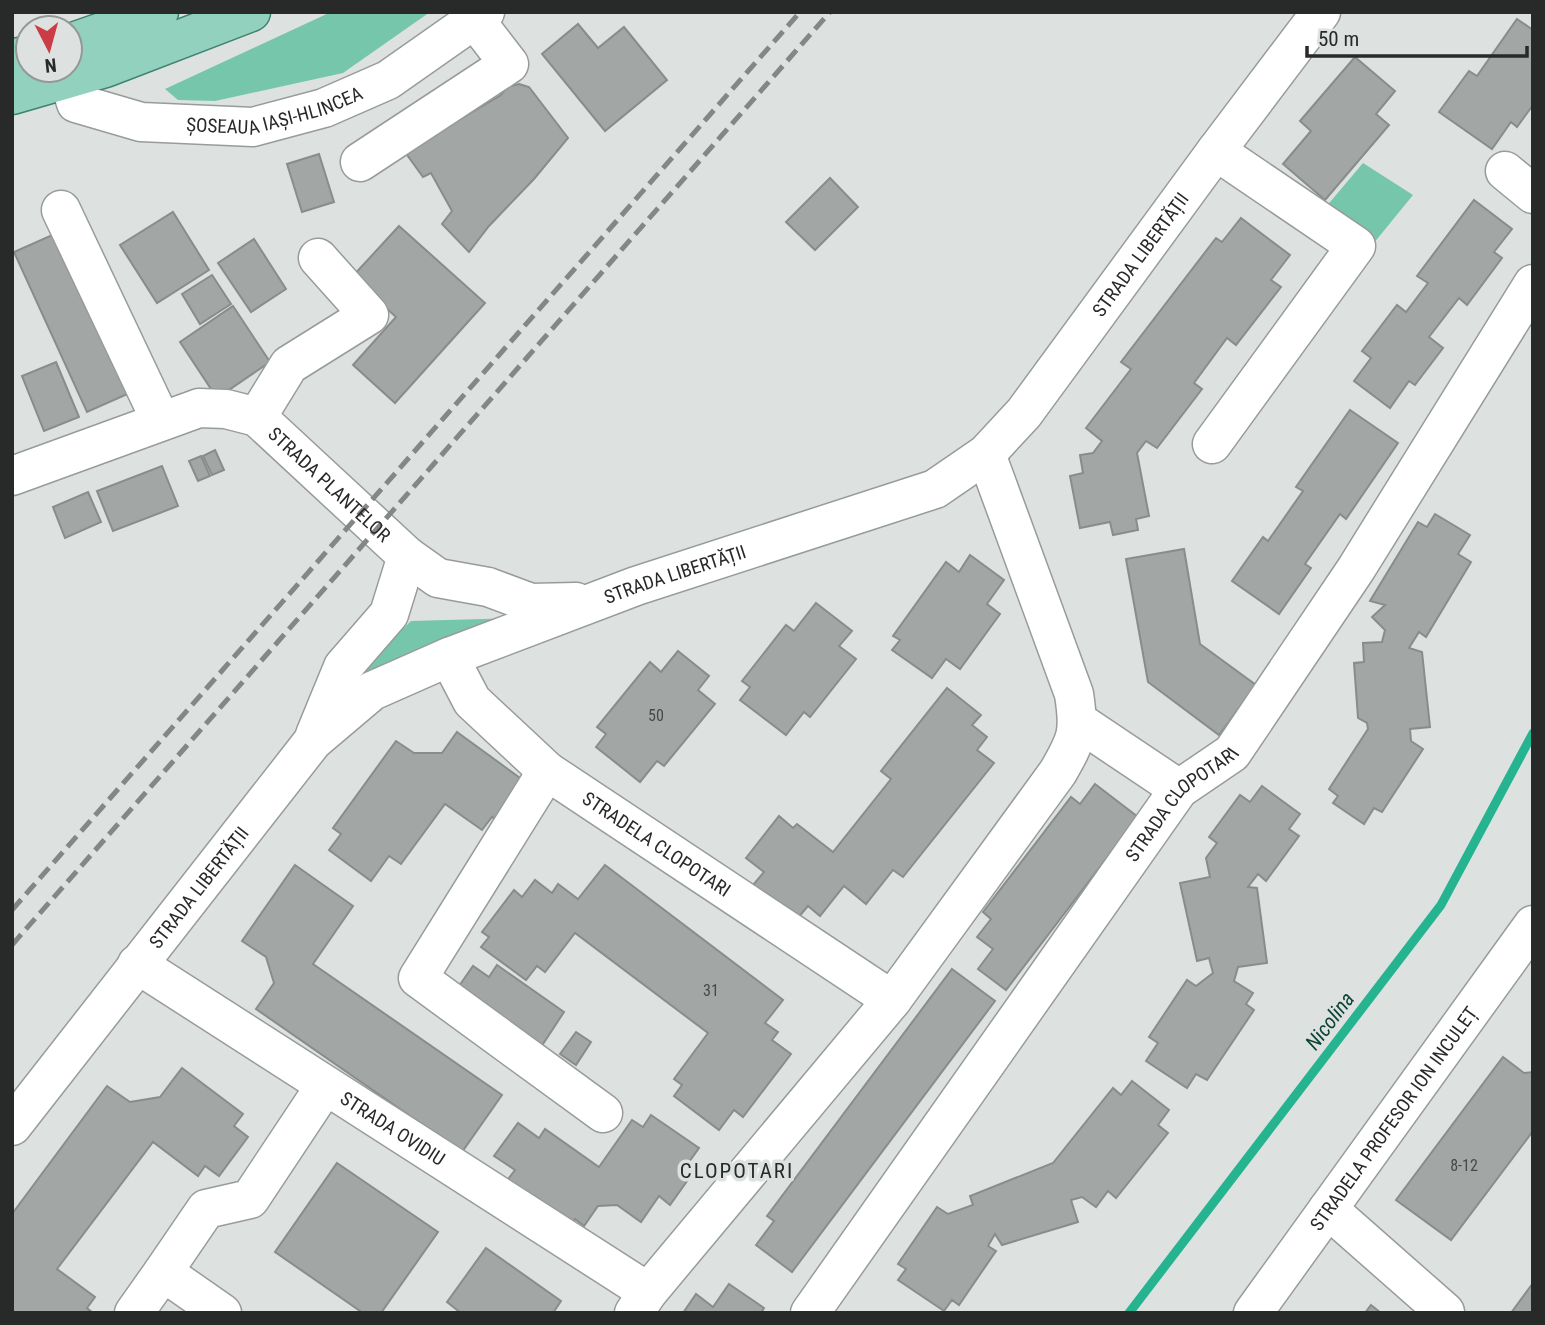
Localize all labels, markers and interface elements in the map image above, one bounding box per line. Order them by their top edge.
north arrow [14,14,84,84]
scale bar [1307,14,1528,58]
text: 50 m [1318,27,1359,51]
text: N [44,53,58,77]
street label: ȘOSEAUA IAȘI-HLINCEA [186,82,366,140]
street label: STRADA LIBERTĂȚII [1088,188,1194,321]
street label: STRADA PLANTELOR [263,422,395,547]
street label: STRADA LIBERTĂȚII [601,540,749,609]
house number: 50 [648,706,664,725]
street label: STRADA CLOPOTARI [1121,743,1244,866]
street label: STRADELA CLOPOTARI [578,787,735,902]
street label: STRADA LIBERTĂȚII [144,822,254,953]
house number: 31 [703,981,719,1000]
water label: Nicolina [1301,987,1359,1055]
street label: STRADELA PROFESOR ION INCULEȚ [1305,1002,1483,1235]
street label: STRADA OVIDIU [336,1087,449,1171]
house number: 8-12 [1450,1156,1478,1175]
district label: CLOPOTARI [680,1159,794,1183]

